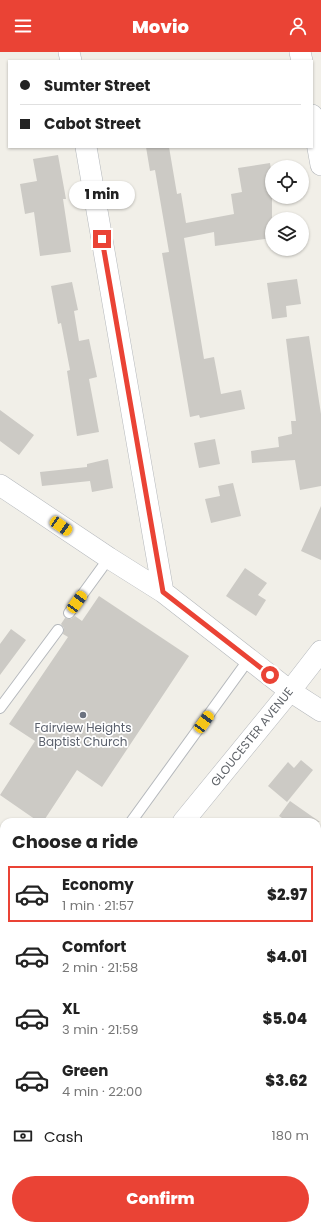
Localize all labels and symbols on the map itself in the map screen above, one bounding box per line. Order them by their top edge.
callout: 1 min [69,181,135,209]
route end [93,230,111,248]
car [48,514,74,538]
car [65,589,89,615]
route start [261,666,279,684]
street label: GLOUCESTER AVENUE [206,684,297,790]
car [192,709,216,735]
marker: Fairview Heights Baptist Church [78,710,88,720]
place label: Fairview Heights Baptist Church [35,719,131,750]

